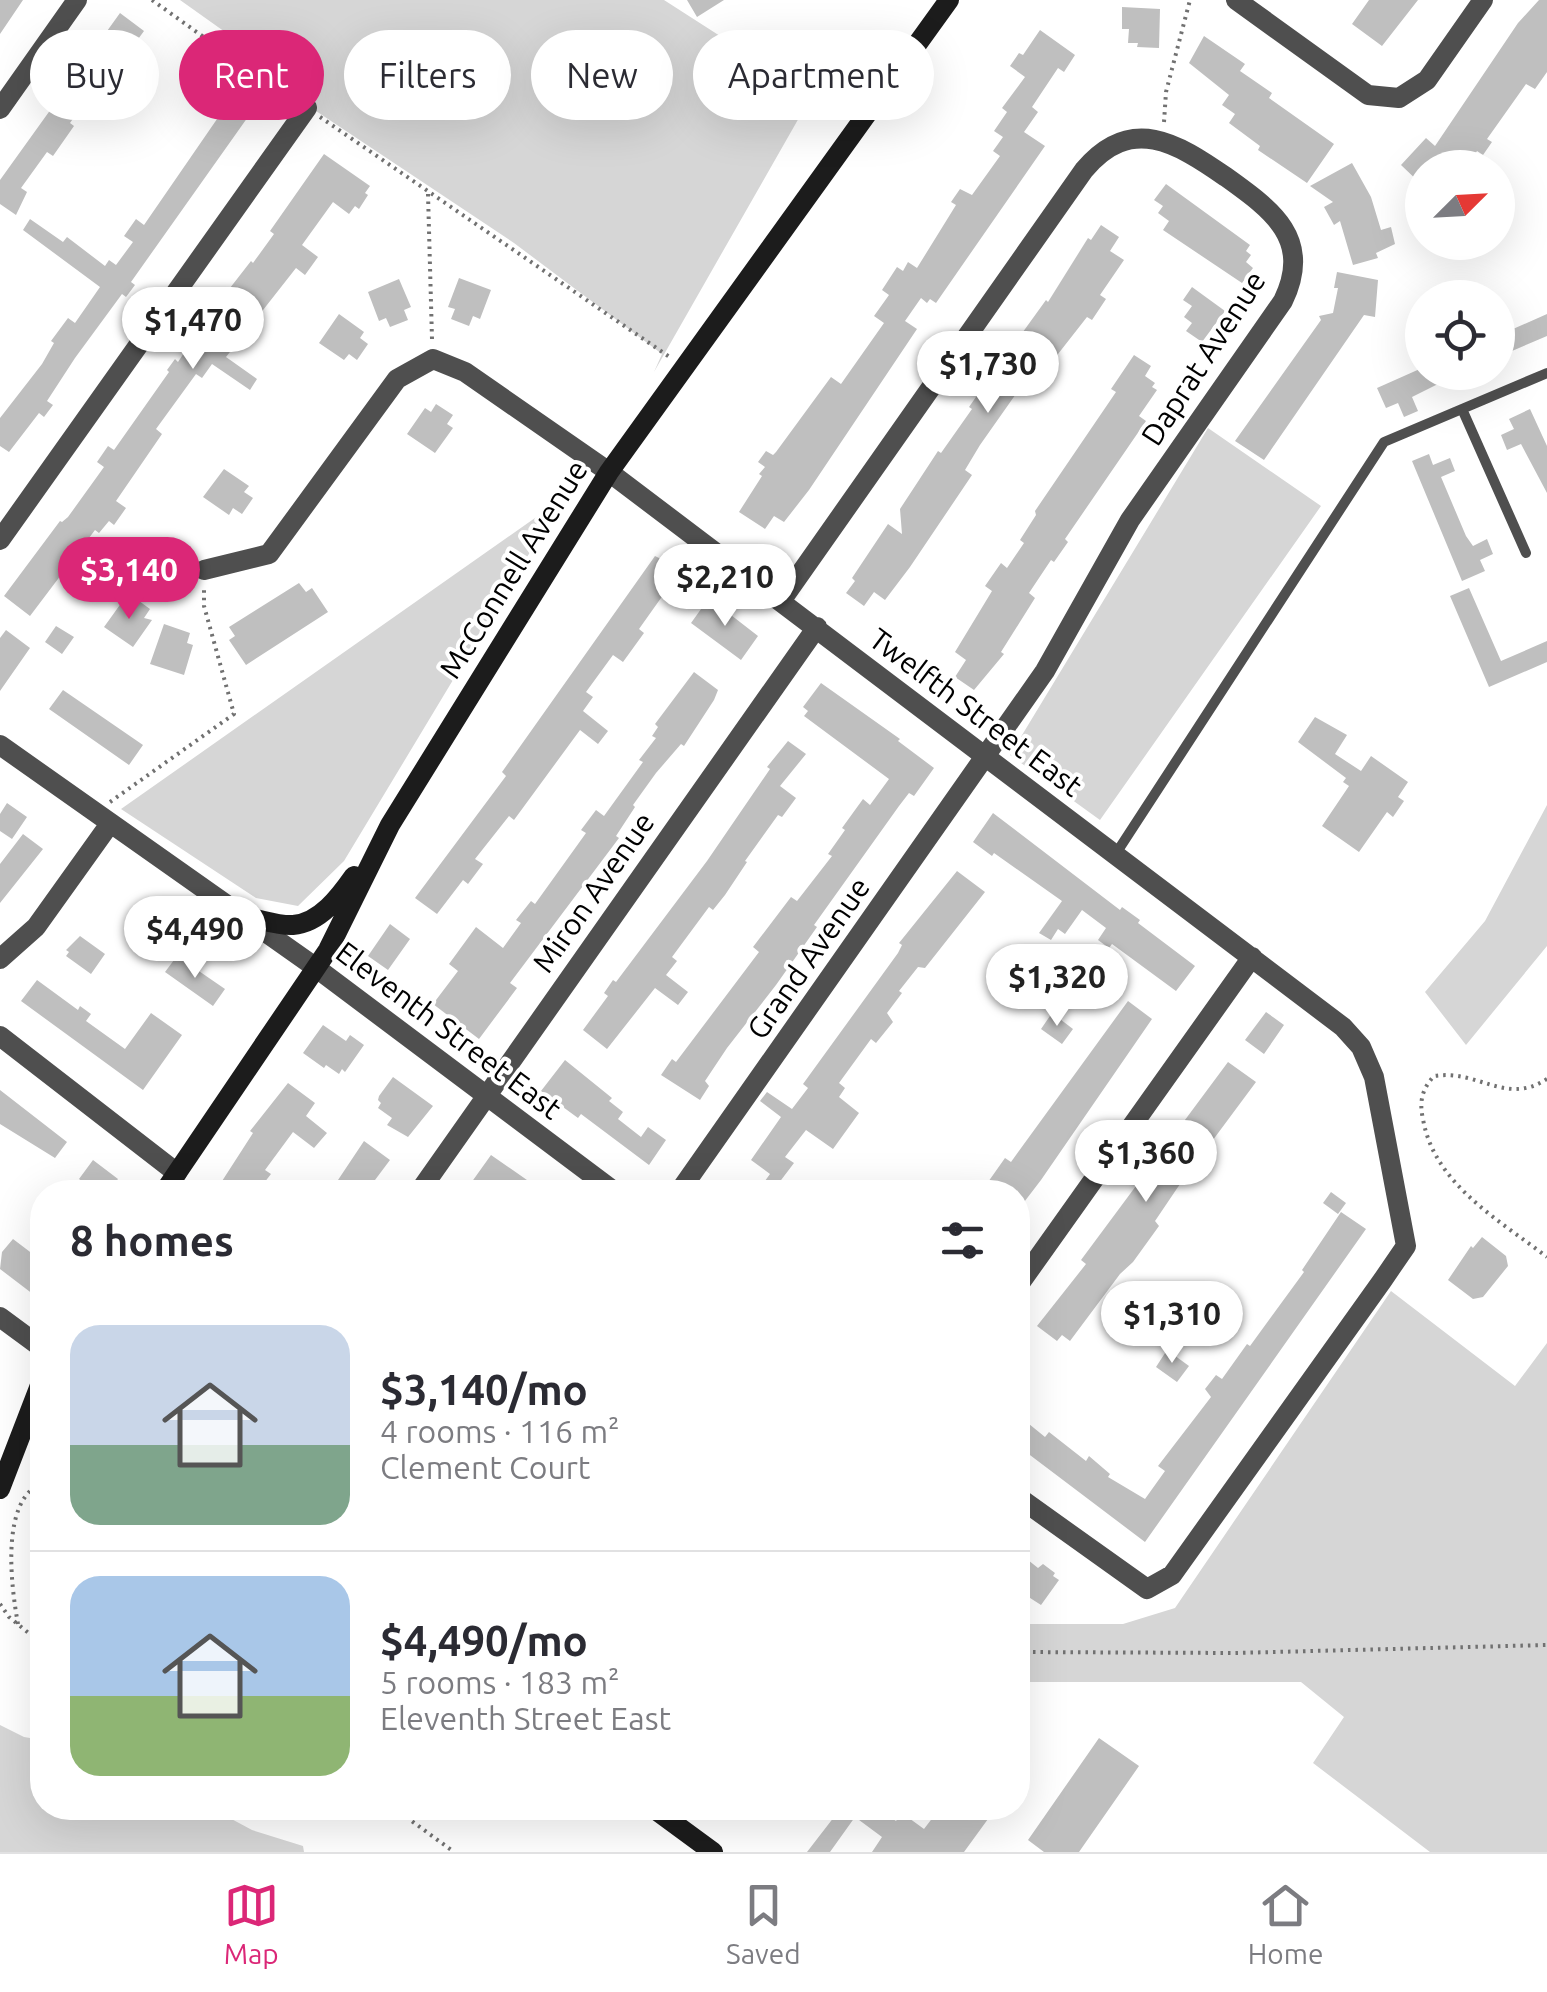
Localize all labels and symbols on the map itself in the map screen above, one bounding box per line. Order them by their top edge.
north arrow [1405,150,1515,260]
street label: Daprat Avenue [1134,265,1272,451]
pin: $1,470 [112,287,274,372]
pin: $1,730 [907,331,1069,416]
street label: McConnell Avenue [432,454,594,684]
pin: $3,140 [48,537,210,622]
pin: $2,210 [644,544,806,629]
street label: Twelfth Street East [863,621,1089,803]
street label: Miron Avenue [525,806,661,978]
street label: Grand Avenue [740,871,876,1045]
pin: $4,490 [114,896,276,981]
street label: Eleventh Street East [330,934,568,1126]
pin: $1,320 [976,944,1138,1029]
pin: $1,360 [1065,1120,1227,1205]
pin: $1,310 [1091,1281,1253,1366]

